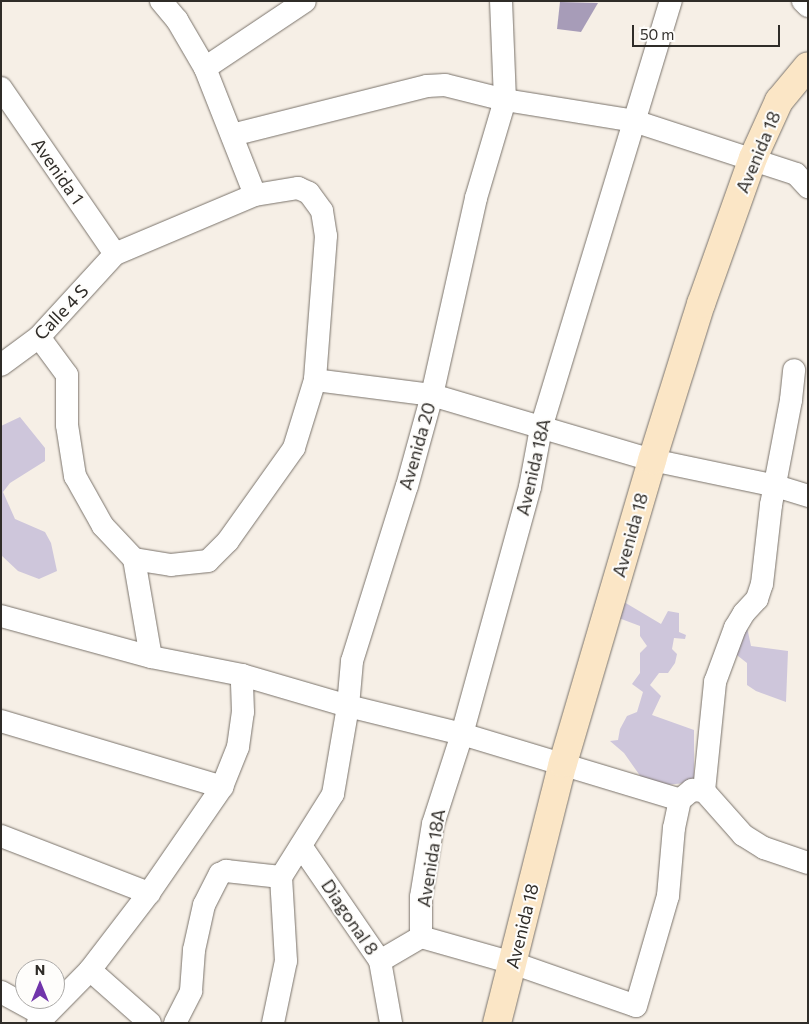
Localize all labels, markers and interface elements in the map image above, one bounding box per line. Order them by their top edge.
scale bar [634,15,782,47]
text: 50 m [640,25,674,43]
street label: Avenida 18 [731,108,785,196]
street label: Avenida 1 [27,134,89,208]
street label: Calle 4 S [29,280,93,344]
street label: Avenida 20 [394,400,440,492]
street label: Avenida 18A [511,416,555,518]
street label: Avenida 18 [608,490,652,580]
street label: Avenida 18A [413,807,449,909]
street label: Diagonal 8 [317,875,383,959]
street label: Avenida 18 [501,881,543,971]
north arrow [15,959,65,1009]
text: N [35,961,45,978]

